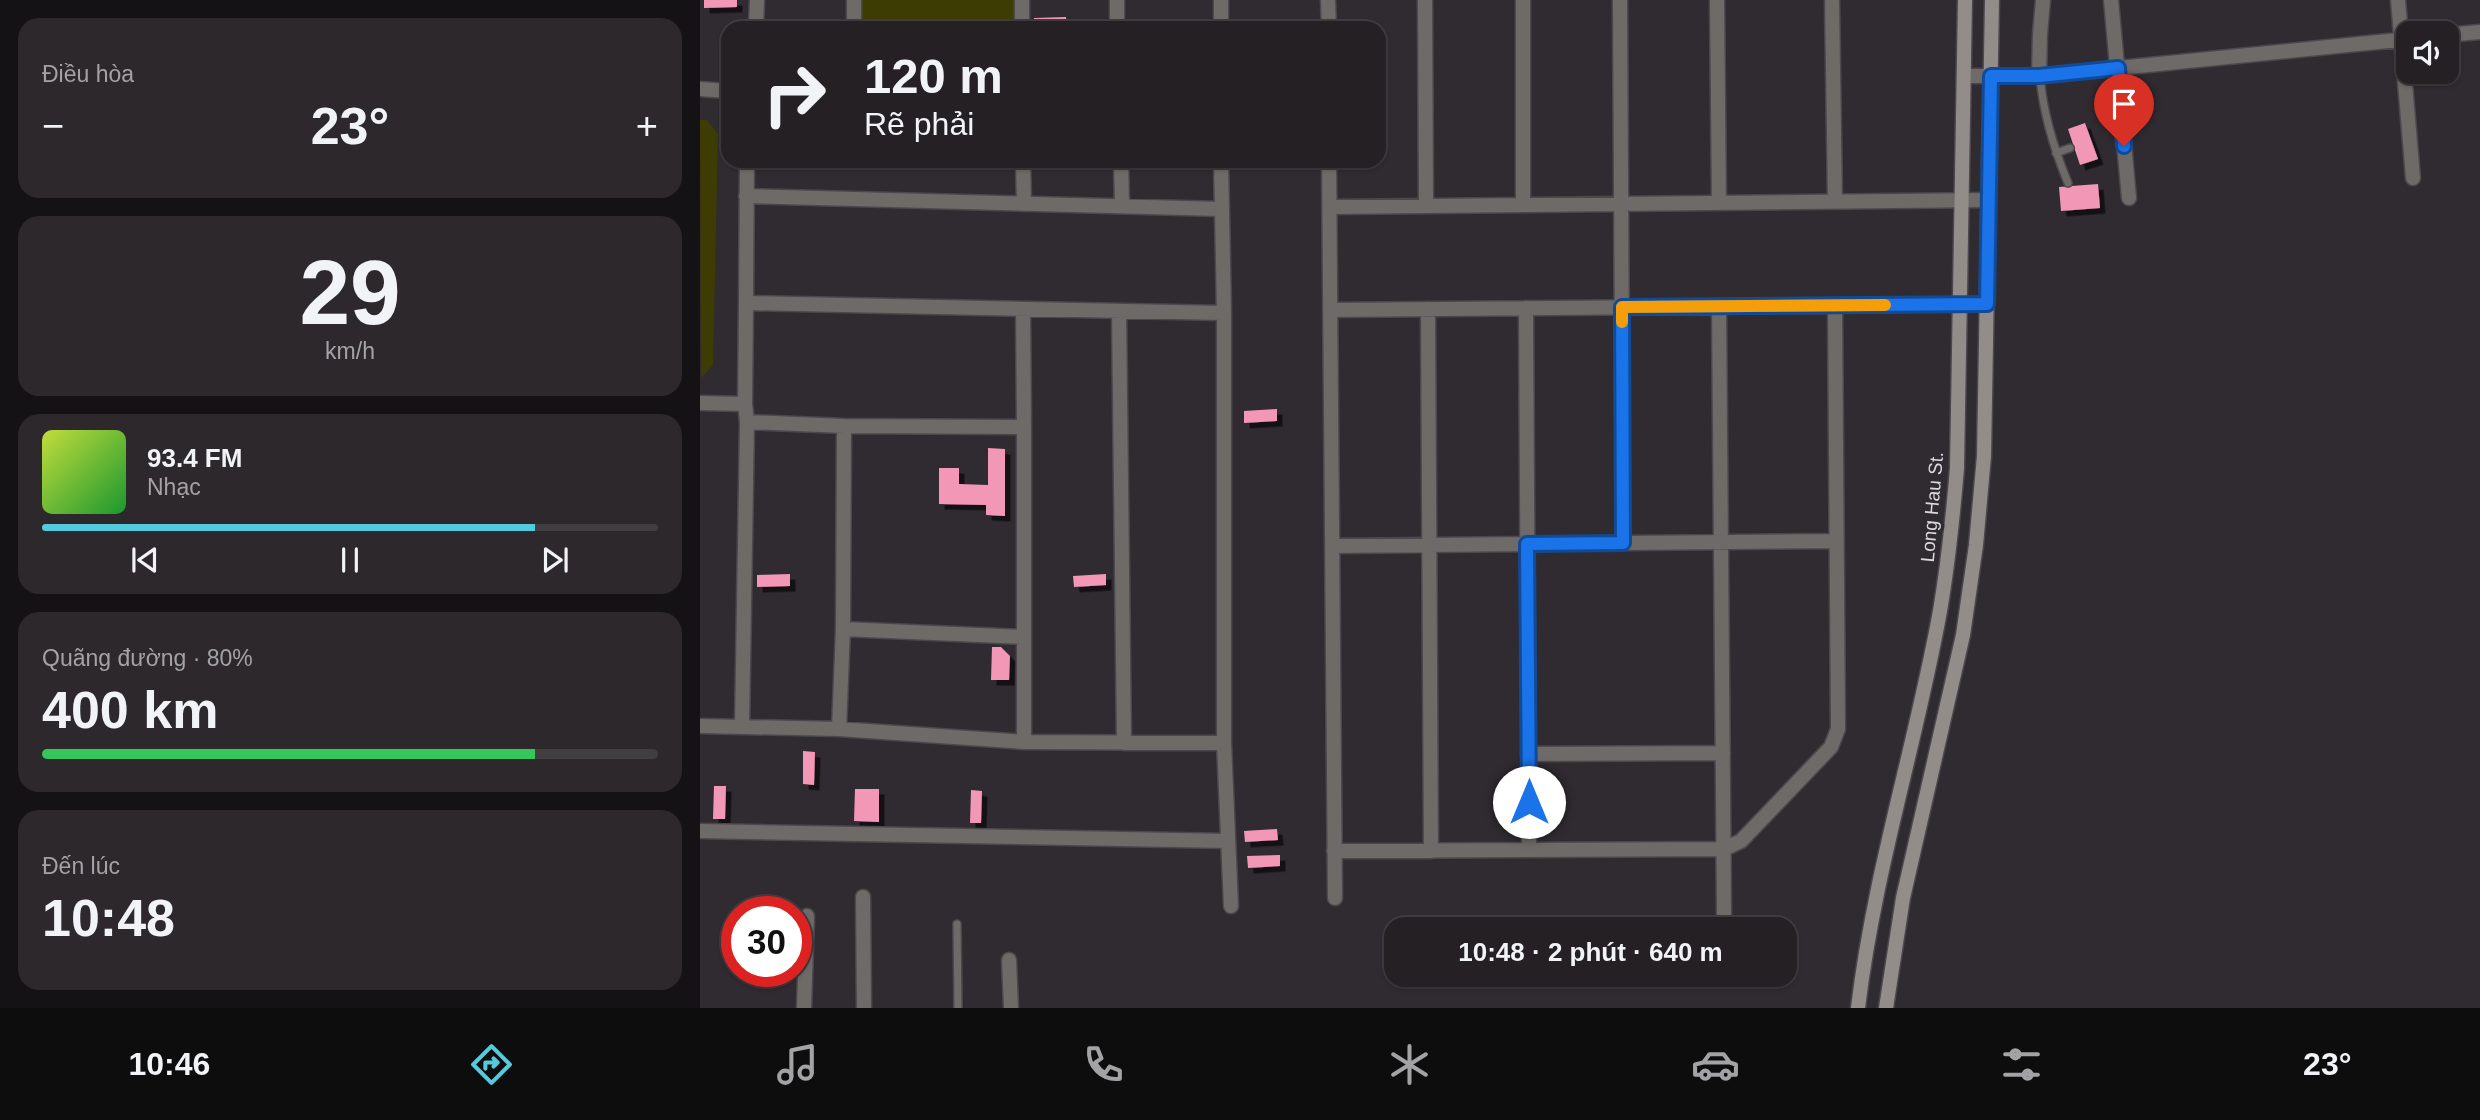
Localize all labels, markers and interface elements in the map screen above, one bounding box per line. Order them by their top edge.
map controls [2396,21,2459,84]
button: sound [2396,21,2459,84]
icon: right [749,49,840,140]
text: 120 m [864,49,1003,103]
text: Điều hòa [42,61,134,87]
pin [2094,74,2154,146]
icon: arrive [2105,85,2143,123]
text: 23° [311,97,389,155]
text: − [42,105,64,147]
text: + [636,105,658,147]
text: Rẽ phải [864,106,974,142]
text: 29 [299,242,401,343]
text: km/h [325,338,375,364]
text: 93.4 FM [147,443,242,473]
street label: Long Hau St. [1917,451,1947,563]
text: Nhạc [147,474,201,500]
icon: previous [126,541,164,579]
icon: pause [331,541,369,579]
icon: next [536,541,574,579]
text: Quãng đường · 80% [42,645,253,671]
text: 400 km [42,681,218,739]
position arrow [1492,765,1566,839]
text: Đến lúc [42,853,120,879]
text: 10:48 [42,889,175,947]
speed limit sign: 30 [721,896,812,987]
text: 10:48 · 2 phút · 640 m [1458,937,1723,967]
icon: directions [467,1040,516,1089]
icon: music [773,1040,822,1089]
icon: phone [1079,1040,1128,1089]
icon: climate [1385,1040,1434,1089]
icon: car [1691,1040,1740,1089]
icon: filters [1997,1040,2046,1089]
text: 10:46 [128,1046,210,1082]
text: 23° [2303,1046,2352,1082]

